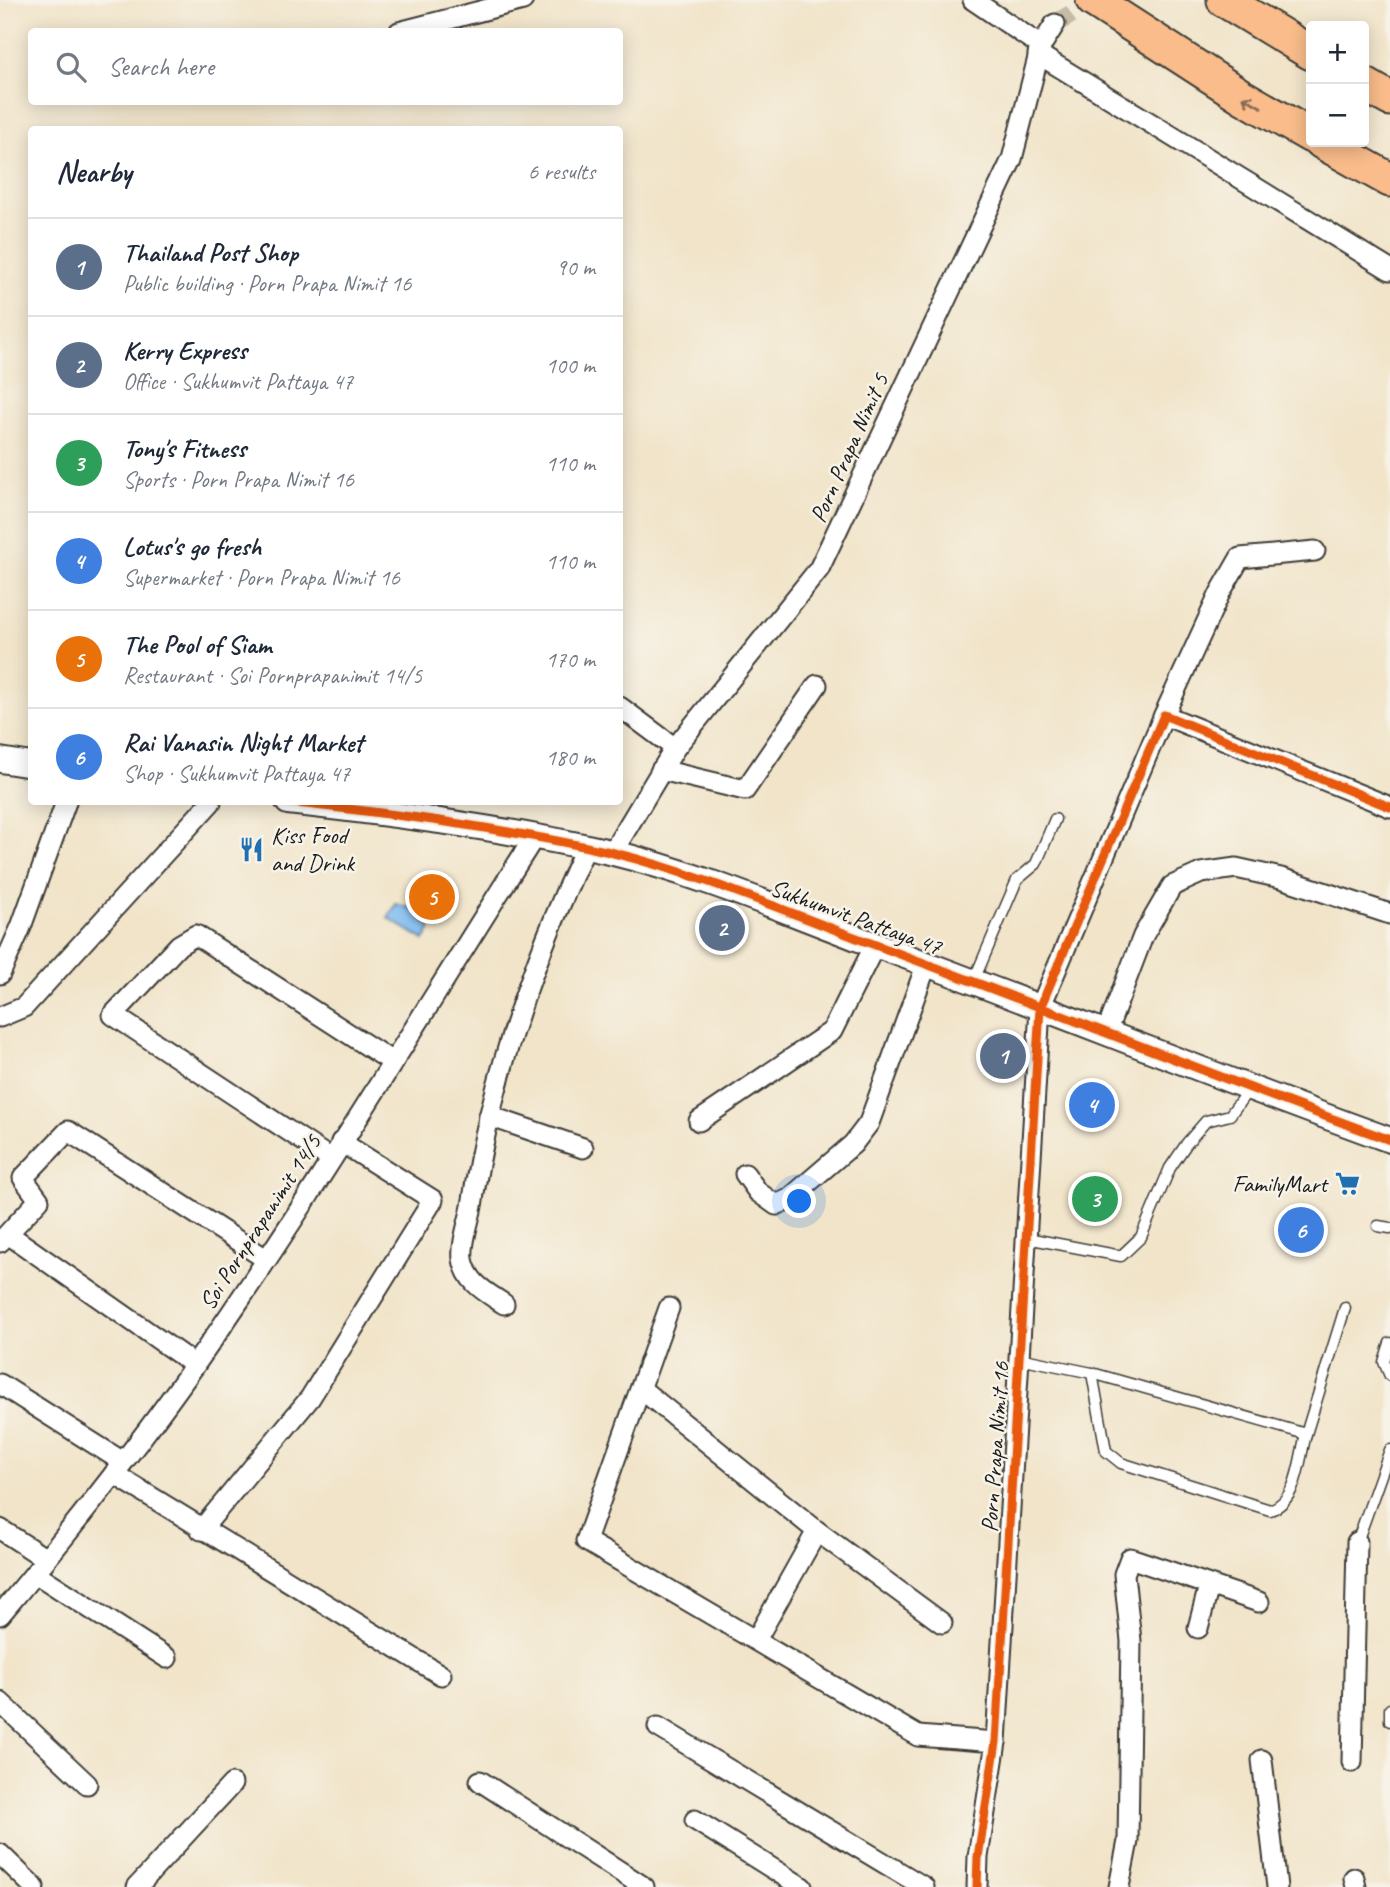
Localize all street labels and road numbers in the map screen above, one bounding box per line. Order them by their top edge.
street label: Porn Prapa Nimit 5 [803,368,896,527]
street label: Sukhumvit Pattaya 47 [766,872,947,962]
street label: Soi Pornprapanimit 14/5 [192,1128,329,1315]
street label: Porn Prapa Nimit 16 [974,1360,1016,1533]

